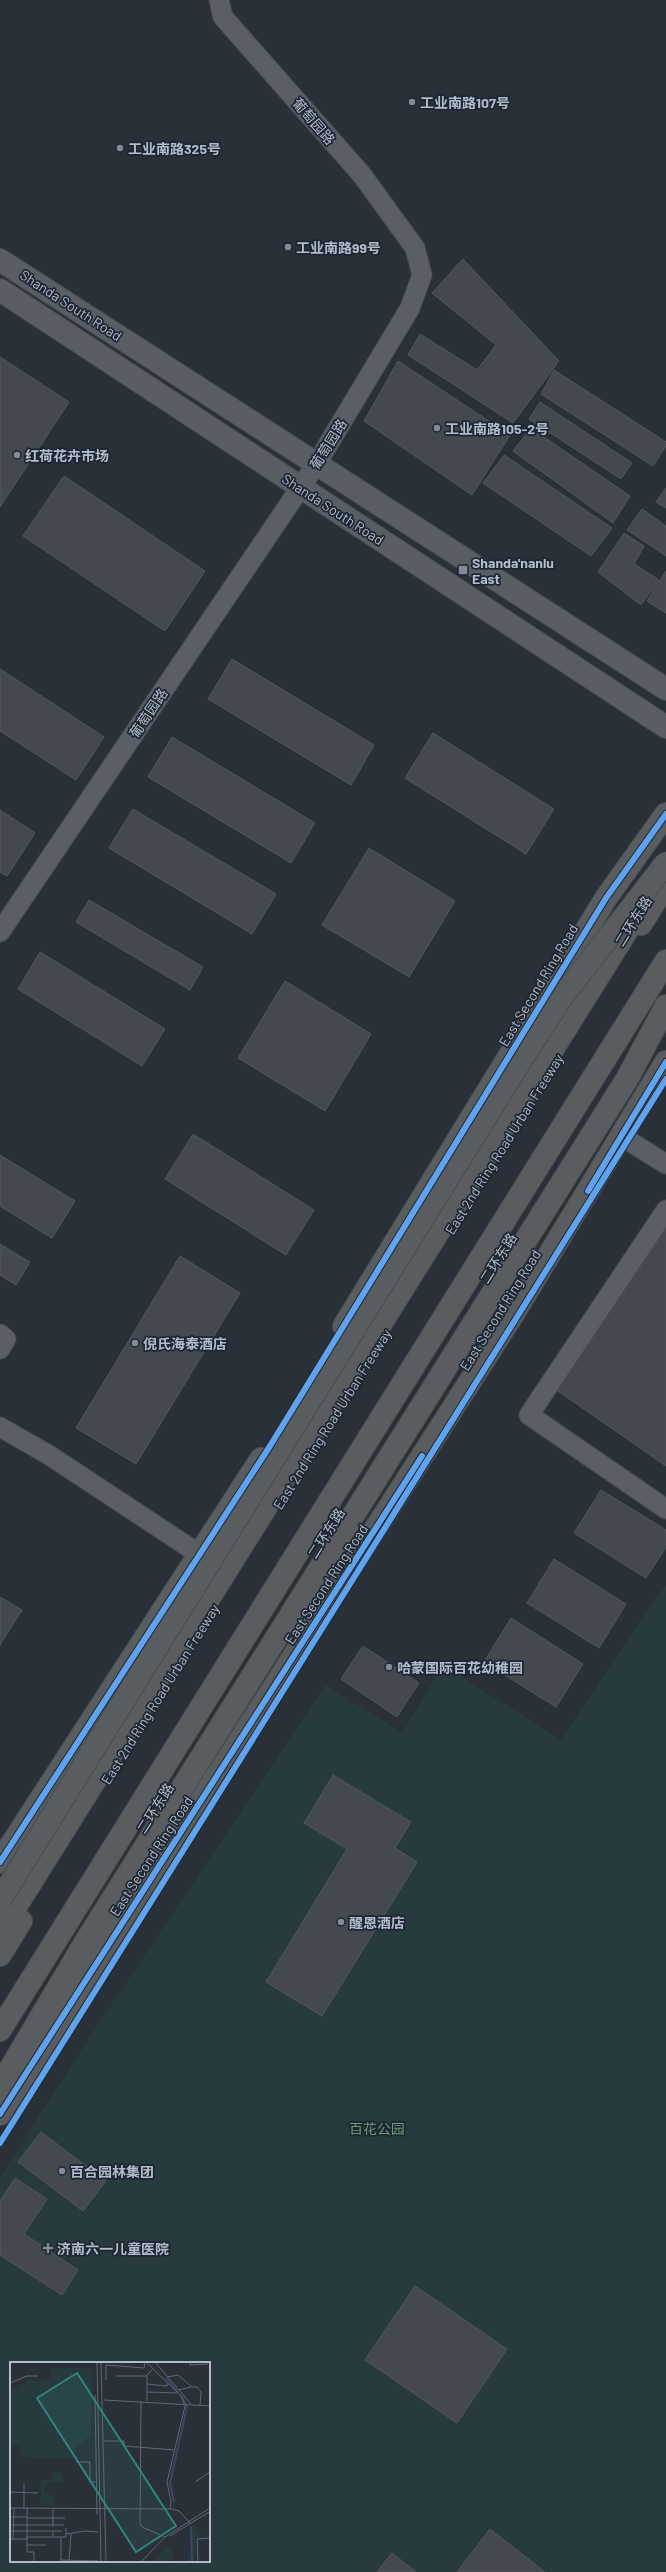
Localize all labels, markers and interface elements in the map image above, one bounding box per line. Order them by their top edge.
street label: 葡萄园路 [289,94,339,148]
place label: 工业南路107号 [420,94,510,111]
marker: 工业南路107号 [407,97,417,107]
place label: 工业南路325号 [128,140,221,157]
marker: 工业南路325号 [115,143,125,153]
place label: 工业南路99号 [296,239,381,256]
marker: 工业南路99号 [283,242,293,252]
street label: Shanda South Road [17,266,125,344]
street label: 葡萄园路 [306,416,350,472]
place label: 工业南路105-2号 [445,420,549,437]
marker: 工业南路105-2号 [432,423,442,433]
place label: 红荷花卉市场 [25,447,109,464]
marker: 红荷花卉市场 [12,450,22,460]
street label: Shanda South Road [279,470,387,548]
place label: Shanda'nanlu East [472,554,554,587]
marker: Shanda'nanlu East [457,564,469,576]
street label: 葡萄园路 [125,685,171,741]
street label: 二环东路 [611,893,655,949]
street label: East Second Ring Road [495,921,581,1049]
street label: East 2nd Ring Road Urban Freeway [441,1050,567,1237]
street label: 二环东路 [476,1230,520,1286]
street label: East Second Ring Road [456,1246,544,1374]
street label: East 2nd Ring Road Urban Freeway [269,1325,395,1512]
place label: 倪氏海泰酒店 [143,1335,227,1352]
marker: 倪氏海泰酒店 [130,1338,140,1348]
street label: 二环东路 [304,1505,348,1561]
street label: East Second Ring Road [281,1521,371,1647]
street label: East 2nd Ring Road Urban Freeway [97,1600,223,1787]
place label: 哈蒙国际百花幼稚园 [397,1659,523,1676]
marker: 哈蒙国际百花幼稚园 [384,1662,394,1672]
street label: 二环东路 [133,1780,177,1836]
street label: East Second Ring Road [106,1793,196,1919]
place label: 醒恩酒店 [349,1914,405,1931]
marker: 醒恩酒店 [336,1917,346,1927]
park label: 百花公园 [349,2120,405,2137]
place label: 百合园林集团 [70,2163,154,2180]
marker: 百合园林集团 [57,2166,67,2176]
place label: 济南六一儿童医院 [57,2240,169,2257]
marker: 济南六一儿童医院 [42,2242,54,2254]
inset map [10,2362,210,2562]

